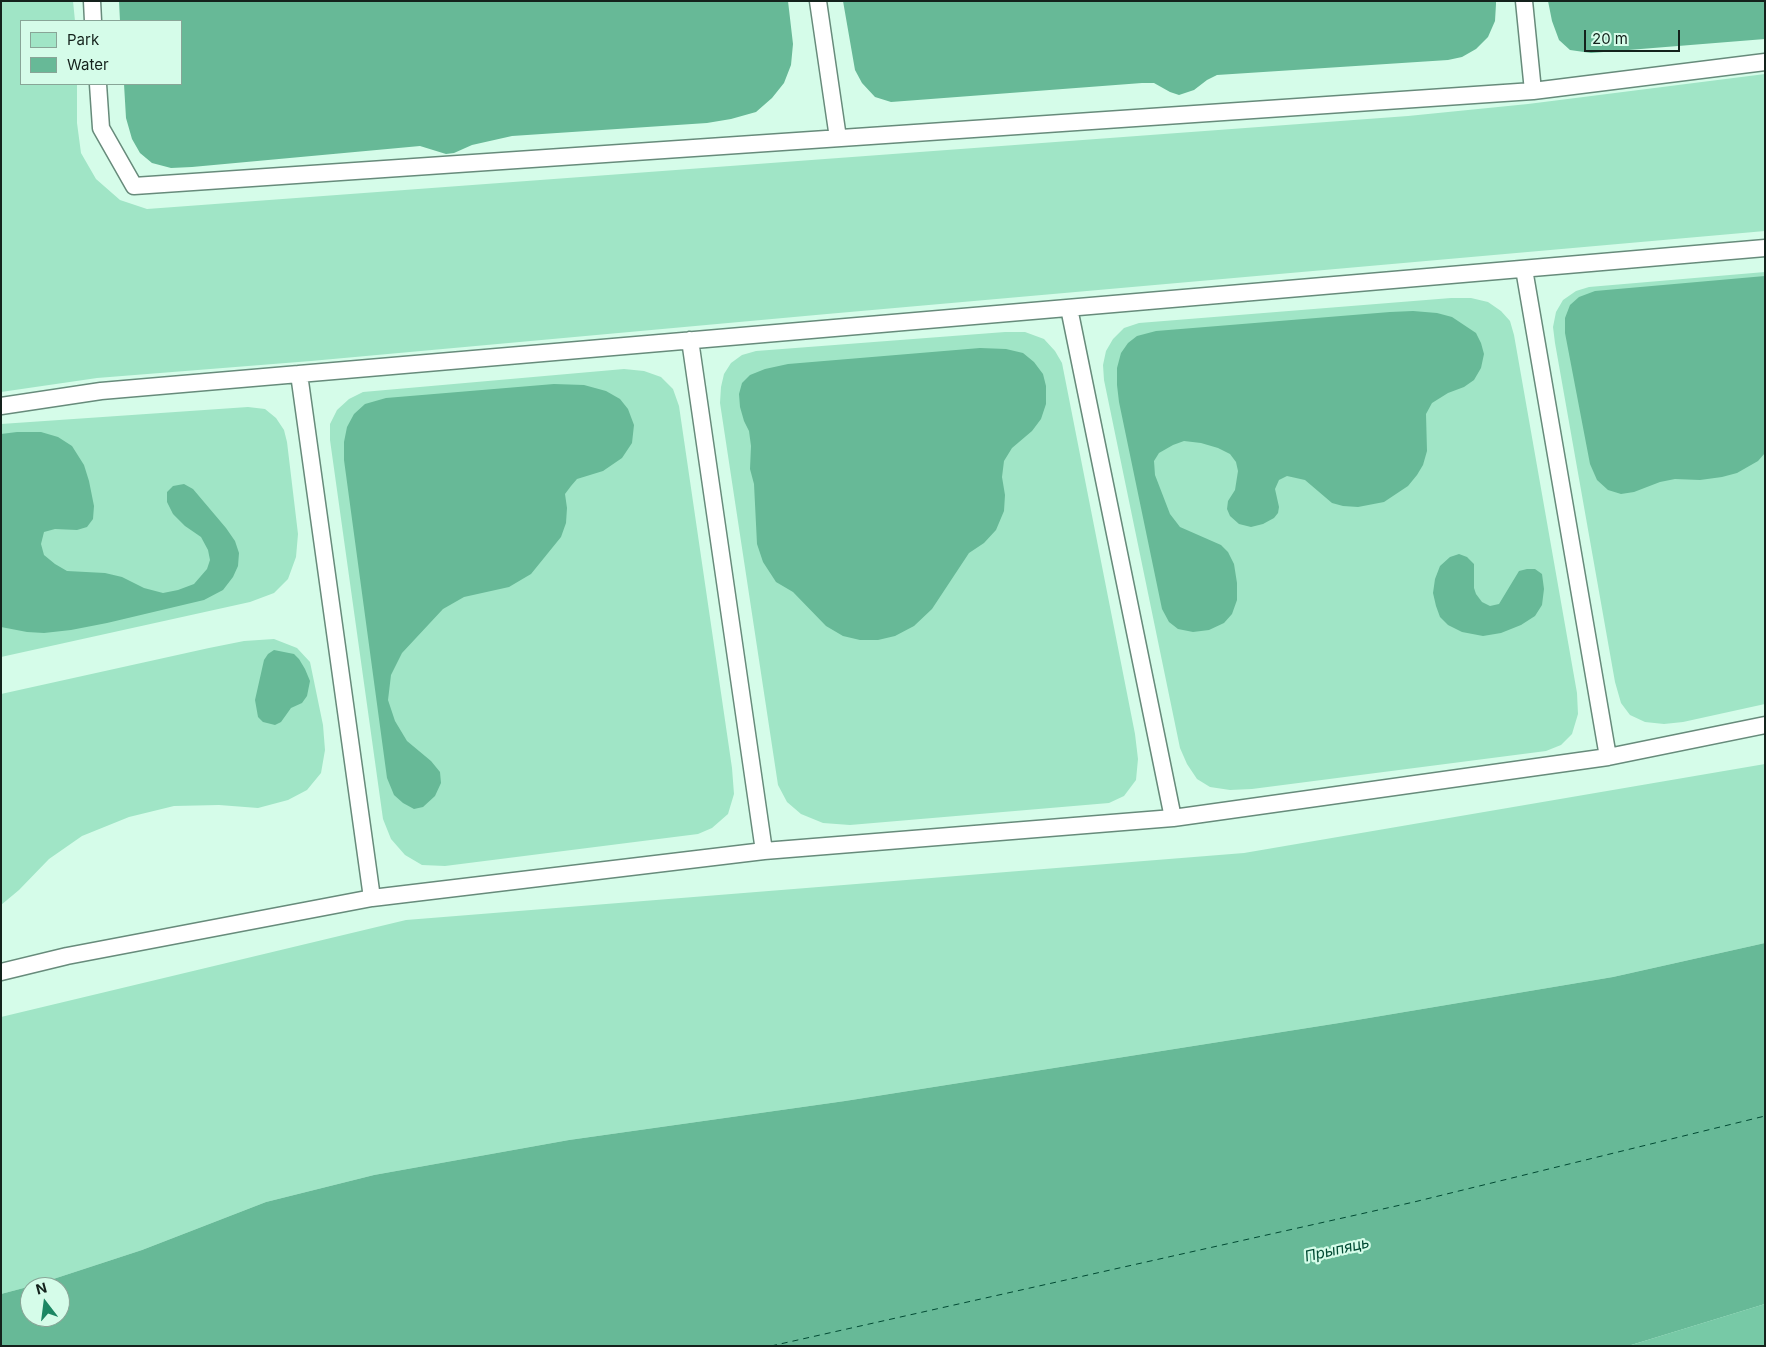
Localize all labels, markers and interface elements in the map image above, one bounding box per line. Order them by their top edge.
legend [20,20,182,85]
scale bar [1586,20,1682,52]
text: 20 m [1592,29,1628,48]
text: Park [67,30,99,49]
text: Water [67,55,109,74]
water label: Прыпяць [1303,1234,1371,1266]
north arrow [20,1277,70,1327]
text: N [34,1278,49,1298]

